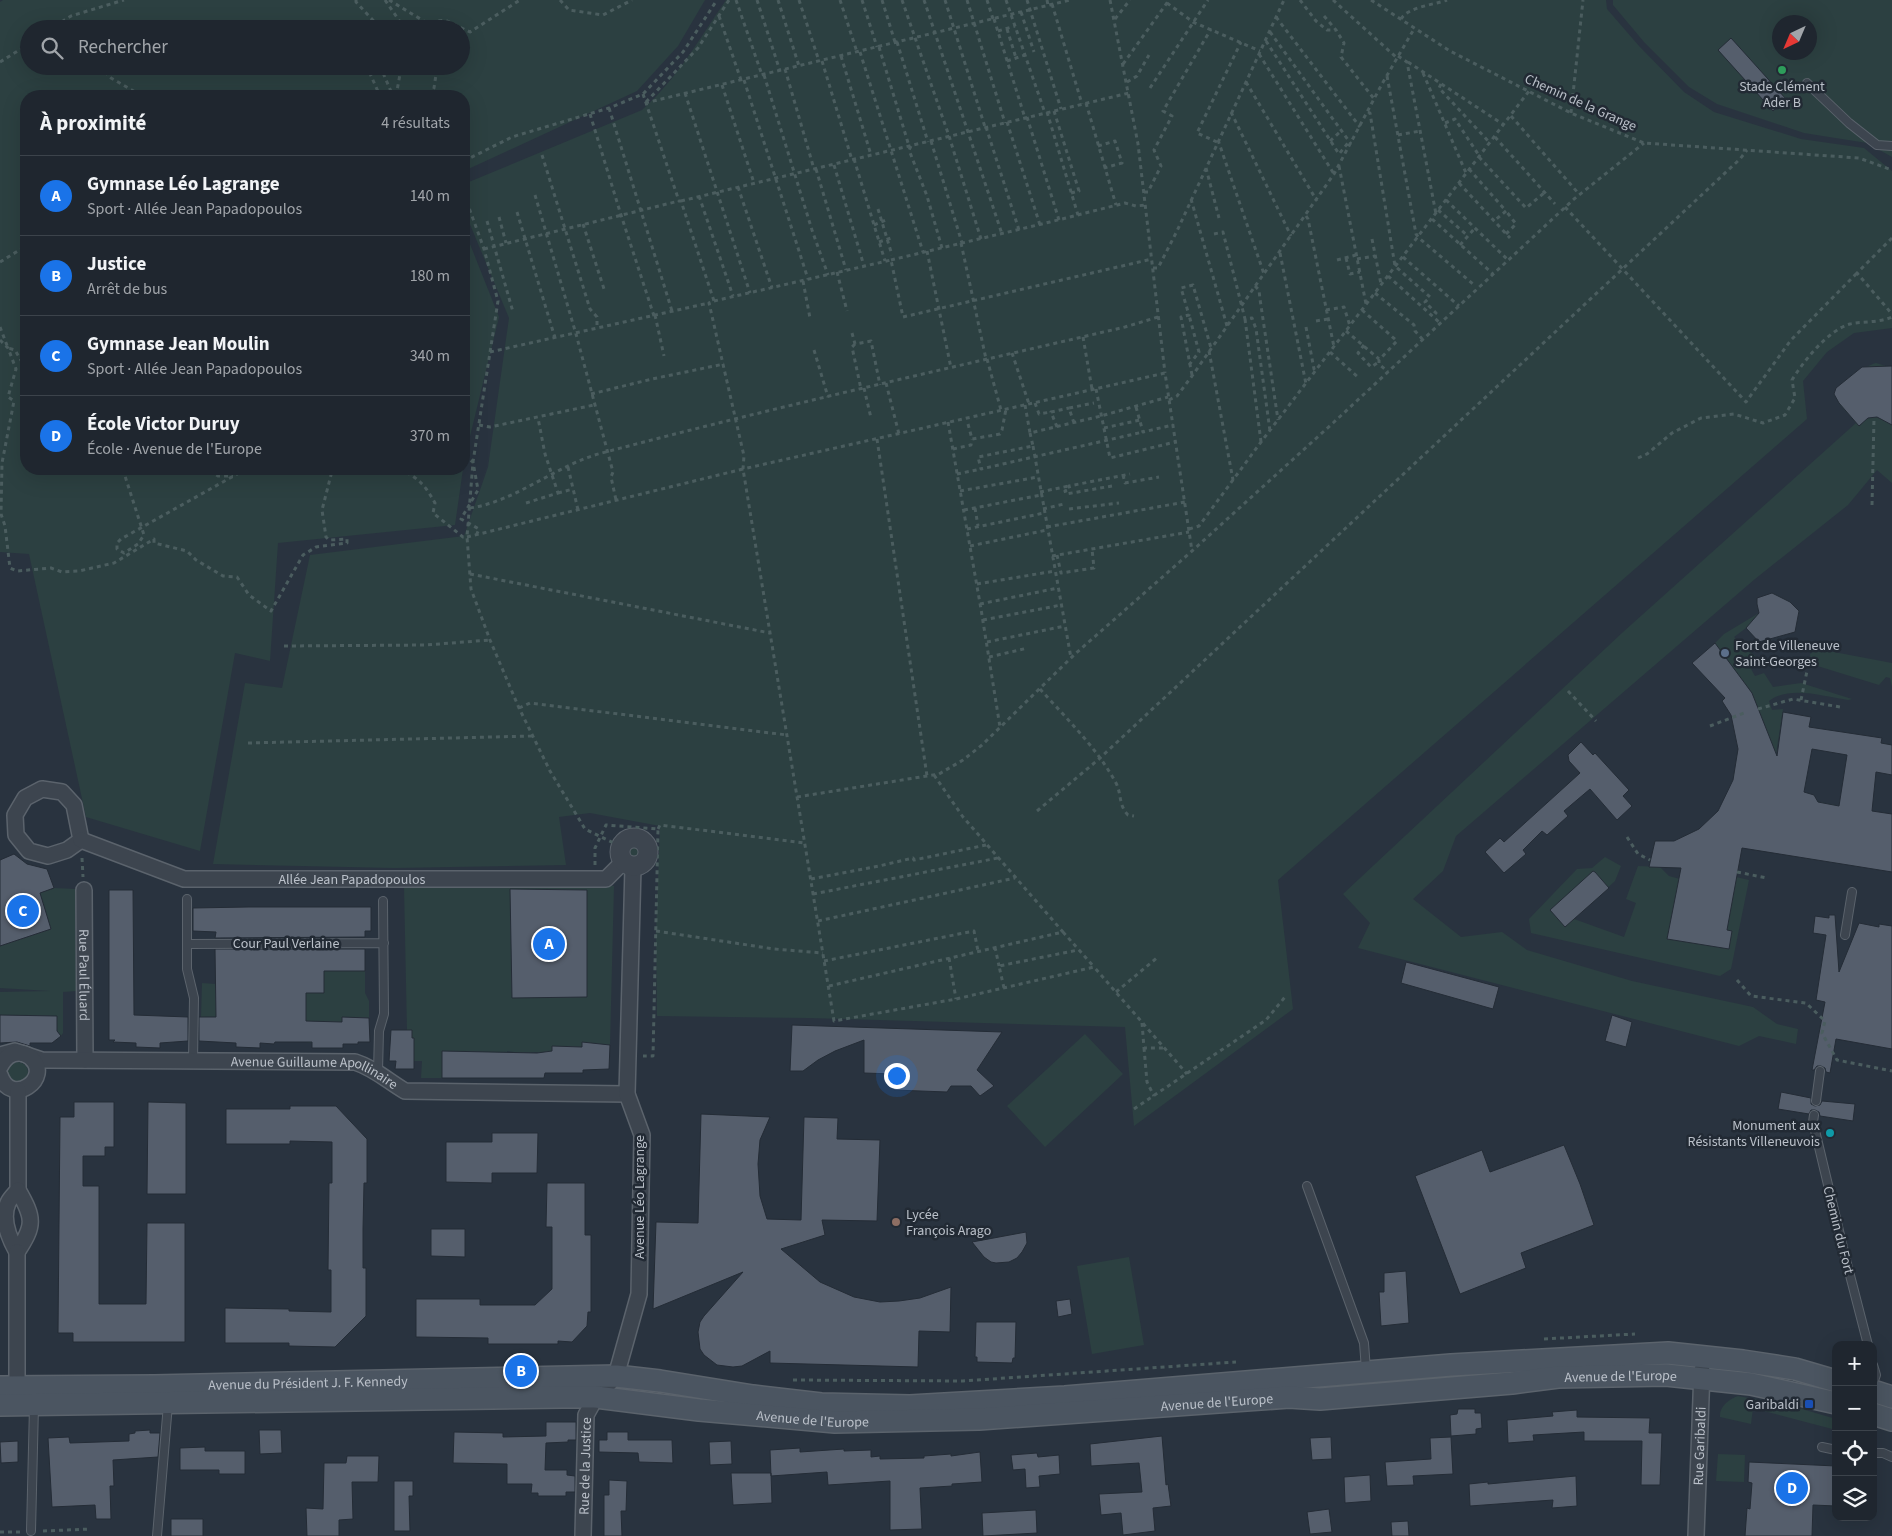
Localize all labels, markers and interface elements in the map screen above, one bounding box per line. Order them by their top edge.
north arrow [1772,15,1817,60]
search box [20,20,470,75]
icon: search [38,34,66,62]
text: Rechercher [78,34,168,61]
marker: Stade Clément Ader B [1776,64,1788,76]
street label: Chemin de la Grange [1521,69,1640,137]
place label: Stade Clément Ader B [1739,77,1825,113]
text: À proximité [40,108,146,138]
text: 4 résultats [381,112,450,134]
text: Gymnase Léo Lagrange [87,171,280,198]
text: A [51,185,61,207]
text: 140 m [410,185,450,207]
text: Sport · Allée Jean Papadopoulos [87,198,302,220]
text: Justice [87,251,146,278]
text: B [51,265,61,287]
text: 180 m [410,265,450,287]
text: Arrêt de bus [87,278,167,300]
text: Gymnase Jean Moulin [87,331,270,358]
text: C [51,345,61,367]
text: 340 m [410,345,450,367]
text: Sport · Allée Jean Papadopoulos [87,358,302,380]
text: École Victor Duruy [87,411,240,438]
text: D [51,425,61,447]
text: 370 m [410,425,450,447]
text: École · Avenue de l'Europe [87,438,262,460]
place label: Fort de Villeneuve Saint-Georges [1735,636,1840,672]
marker: Fort de Villeneuve Saint-Georges [1719,647,1731,659]
street label: Allée Jean Papadopoulos [278,870,425,890]
pin: C [7,892,39,930]
pin: A [533,925,565,963]
street label: Rue Paul Éluard [73,929,94,1021]
street label: Cour Paul Verlaine [233,934,339,954]
street label: Avenue Guillaume Apollinaire [231,1052,402,1095]
your location [884,1063,910,1089]
place label: Monument aux Résistants Villeneuvois [1688,1116,1821,1152]
marker: Monument aux Résistants Villeneuvois [1824,1127,1836,1139]
street label: Avenue Léo Lagrange [630,1135,650,1259]
street label: Chemin du Fort [1817,1184,1859,1277]
place label: Lycée François Arago [906,1205,991,1241]
marker: Lycée François Arago [890,1216,902,1228]
map controls [1832,1341,1877,1521]
button: + [1832,1341,1877,1386]
pin: B [505,1352,537,1390]
street label: Avenue de l'Europe [1564,1366,1678,1388]
street label: Avenue du Président J. F. Kennedy [208,1371,408,1396]
button: − [1832,1386,1877,1431]
street label: Avenue de l'Europe [1160,1389,1274,1417]
place label: Garibaldi [1746,1395,1799,1415]
marker: Garibaldi [1803,1398,1815,1410]
street label: Avenue de l'Europe [756,1406,869,1433]
street label: Rue Garibaldi [1689,1406,1712,1486]
street label: Rue de la Justice [575,1417,597,1515]
button: locate [1832,1431,1877,1476]
pin: D [1776,1469,1808,1507]
button: layers [1832,1476,1877,1521]

